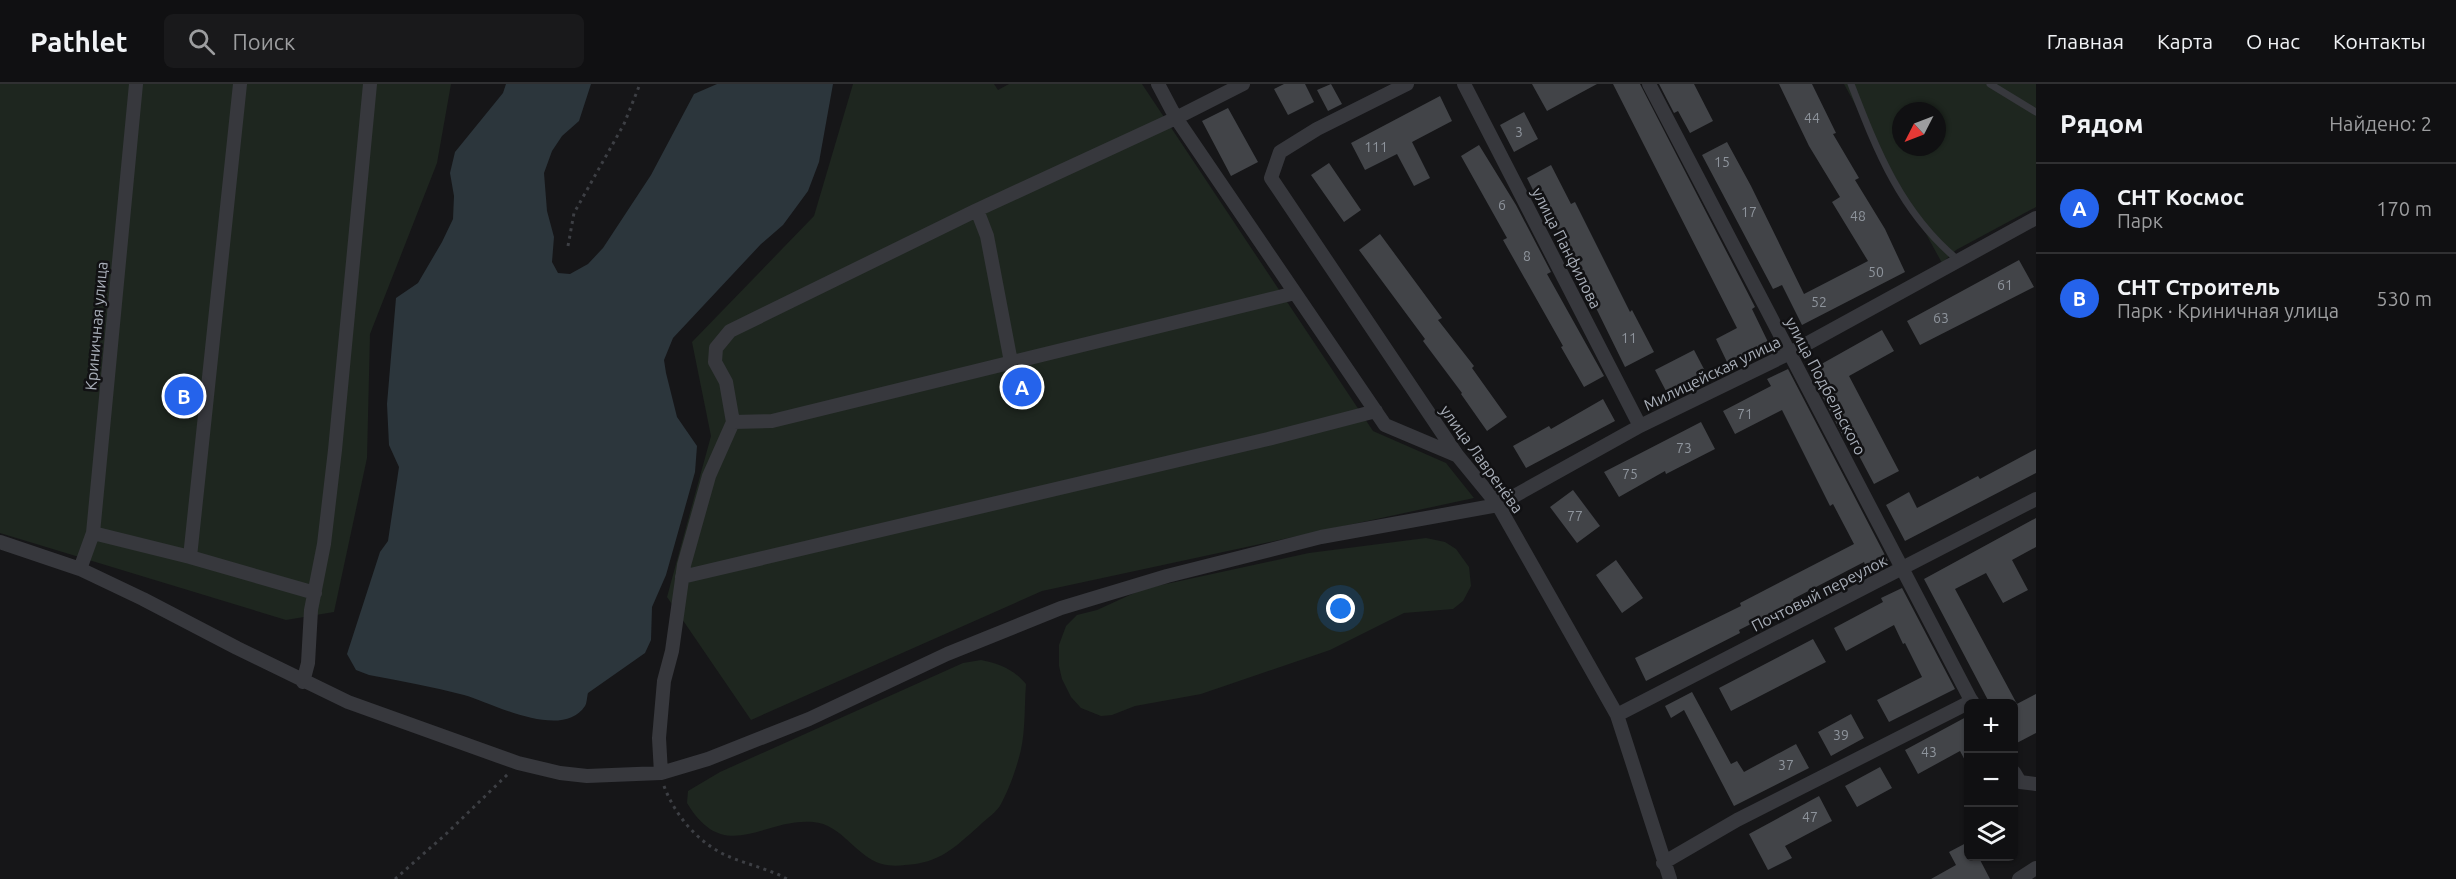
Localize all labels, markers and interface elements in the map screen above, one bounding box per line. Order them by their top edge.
search box [164,14,584,68]
icon: search [185,25,218,58]
text: Pathlet [30,26,128,57]
text: Поиск [233,29,295,54]
text: Главная [2047,29,2124,53]
text: Карта [2157,29,2213,53]
text: О нас [2246,29,2300,53]
text: Контакты [2333,29,2426,53]
north arrow [1892,102,1946,156]
text: Рядом [2060,109,2144,138]
house number: 44 [1804,110,1820,126]
text: Найдено: 2 [2329,112,2432,135]
house number: 3 [1515,124,1523,140]
house number: 111 [1364,139,1388,155]
house number: 15 [1714,154,1730,170]
street label: улица Панфилова [1529,184,1605,312]
text: СНТ Космос [2117,184,2244,209]
house number: 6 [1498,197,1506,213]
text: A [2072,197,2087,220]
text: 170 m [2376,197,2432,220]
house number: 17 [1741,204,1757,220]
house number: 48 [1850,208,1866,224]
text: Парк [2117,209,2163,232]
house number: 8 [1523,248,1531,264]
street label: Криничная улица [81,261,111,391]
house number: 50 [1868,264,1884,280]
text: СНТ Строитель [2117,274,2280,299]
house number: 61 [1997,277,2013,293]
text: B [2073,287,2086,310]
text: 530 m [2376,287,2432,310]
house number: 52 [1811,294,1827,310]
text: Парк · Криничная улица [2117,299,2339,322]
house number: 63 [1933,310,1949,326]
street label: улица Подбельского [1782,314,1870,458]
house number: 11 [1621,330,1637,346]
street label: Милицейская улица [1641,332,1783,414]
pin: A [1002,364,1042,410]
pin: B [164,374,204,418]
street label: улица Лавренёва [1437,402,1527,516]
house number: 71 [1737,406,1753,422]
house number: 73 [1676,440,1692,456]
house number: 75 [1622,466,1638,482]
house number: 77 [1567,508,1583,524]
street label: Почтовый переулок [1748,551,1890,635]
your location [1326,594,1355,623]
map controls [1964,699,2018,861]
button: + [1964,699,2018,753]
house number: 39 [1833,727,1849,743]
house number: 43 [1921,744,1937,760]
button: − [1964,753,2018,807]
house number: 37 [1778,757,1794,773]
button: layers [1964,807,2018,861]
house number: 47 [1802,809,1818,825]

